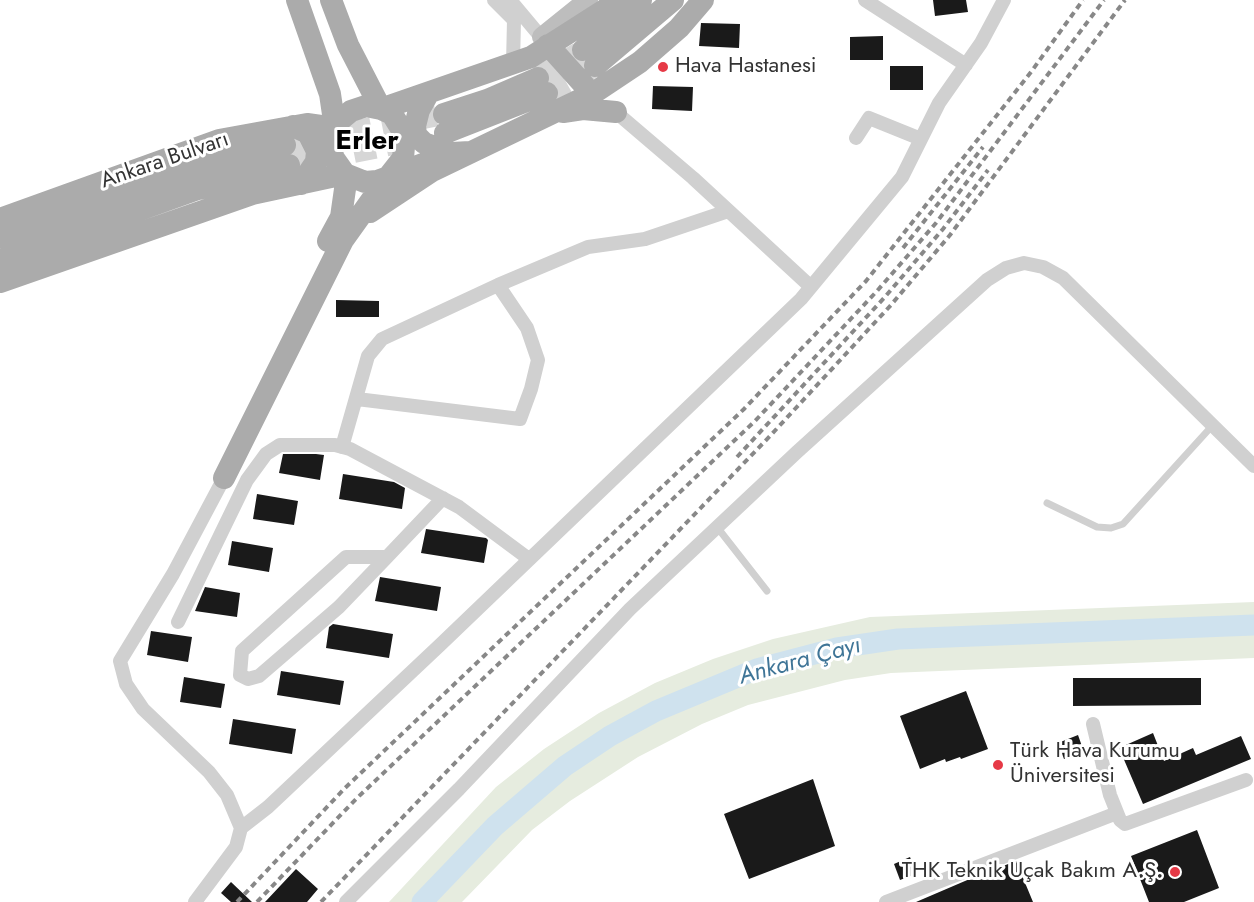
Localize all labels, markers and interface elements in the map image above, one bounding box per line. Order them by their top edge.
place label: Hava Hastanesi [675,54,817,80]
marker: Hava Hastanesi [656,60,670,74]
district label: Erler [335,125,399,159]
street label: Ankara Bulvarı [98,127,232,195]
water label: Ankara Çayı [736,632,864,692]
place label: Türk Hava Kurumu Üniversitesi [1010,739,1180,790]
marker: Türk Hava Kurumu Üniversitesi [991,758,1005,772]
place label: THK Teknik Uçak Bakım A.Ş. [902,859,1163,885]
marker: THK Teknik Uçak Bakım A.Ş. [1168,865,1182,879]

